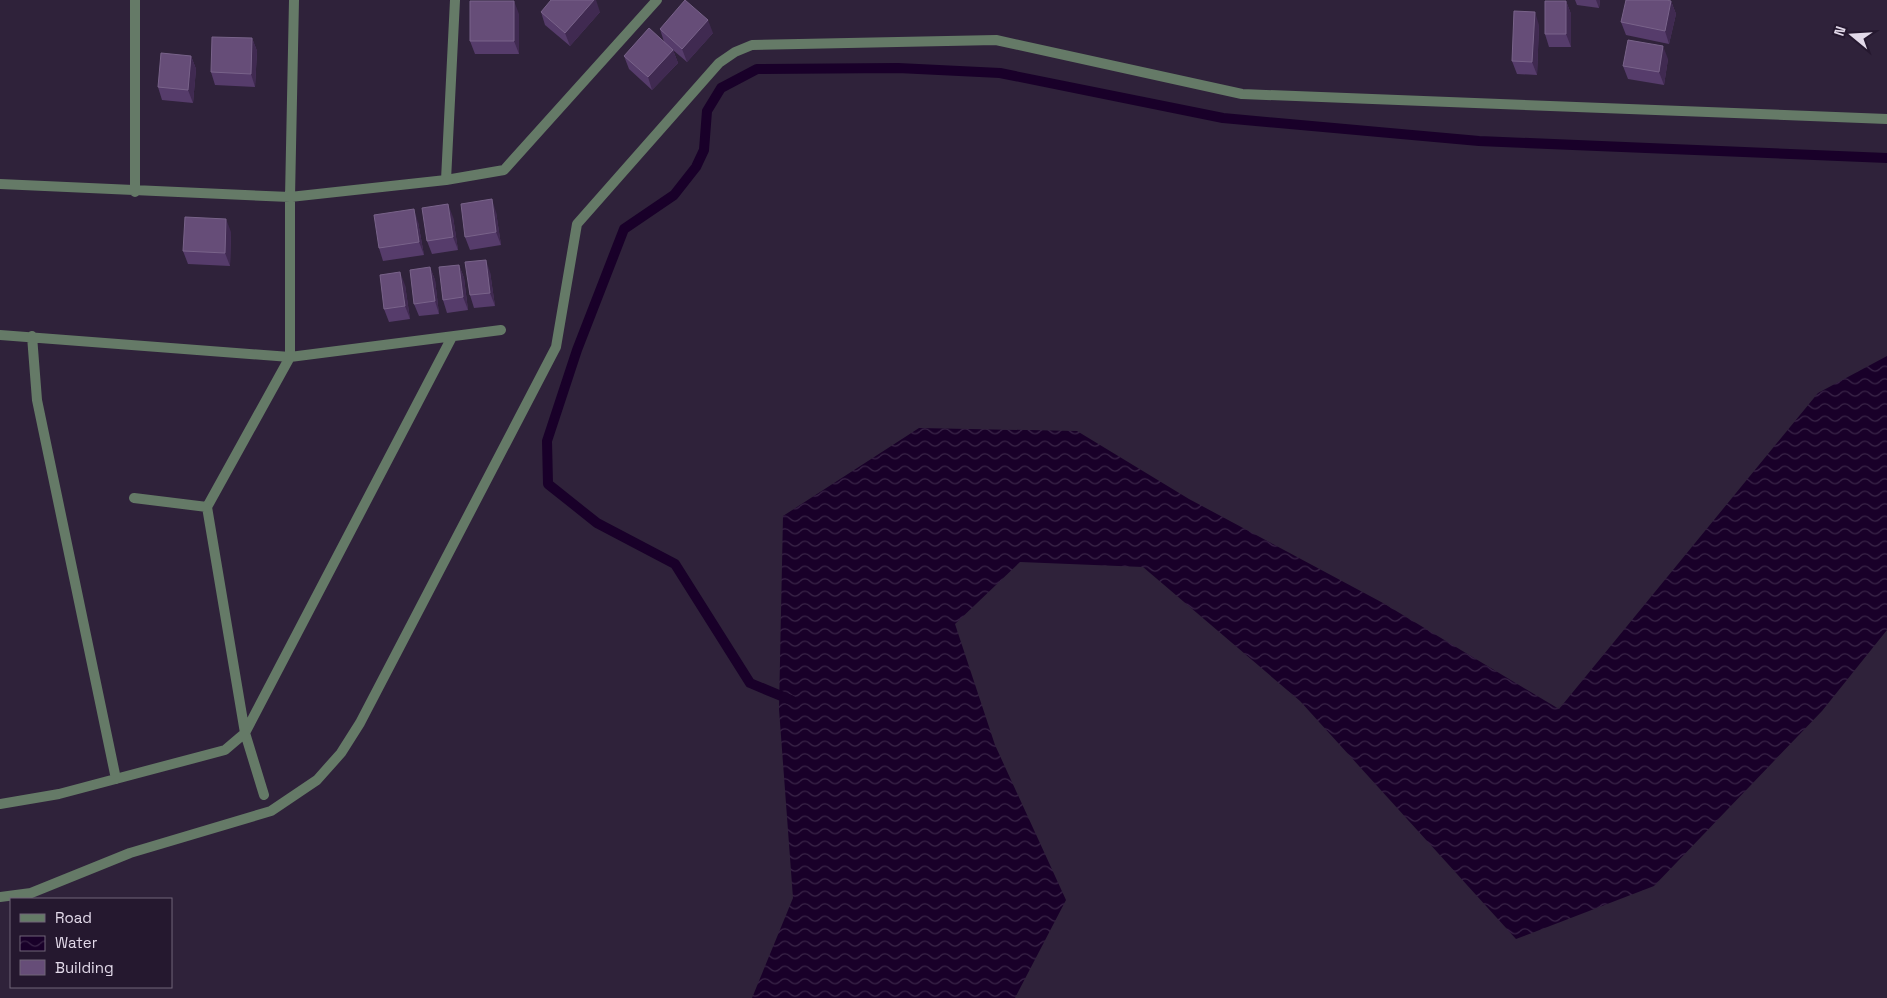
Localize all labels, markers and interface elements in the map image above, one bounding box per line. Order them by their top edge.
north arrow [1827,10,1877,60]
text: N [1830,24,1850,38]
legend [10,898,172,988]
text: Road [55,908,92,927]
text: Water [55,933,98,952]
text: Building [55,958,114,977]

